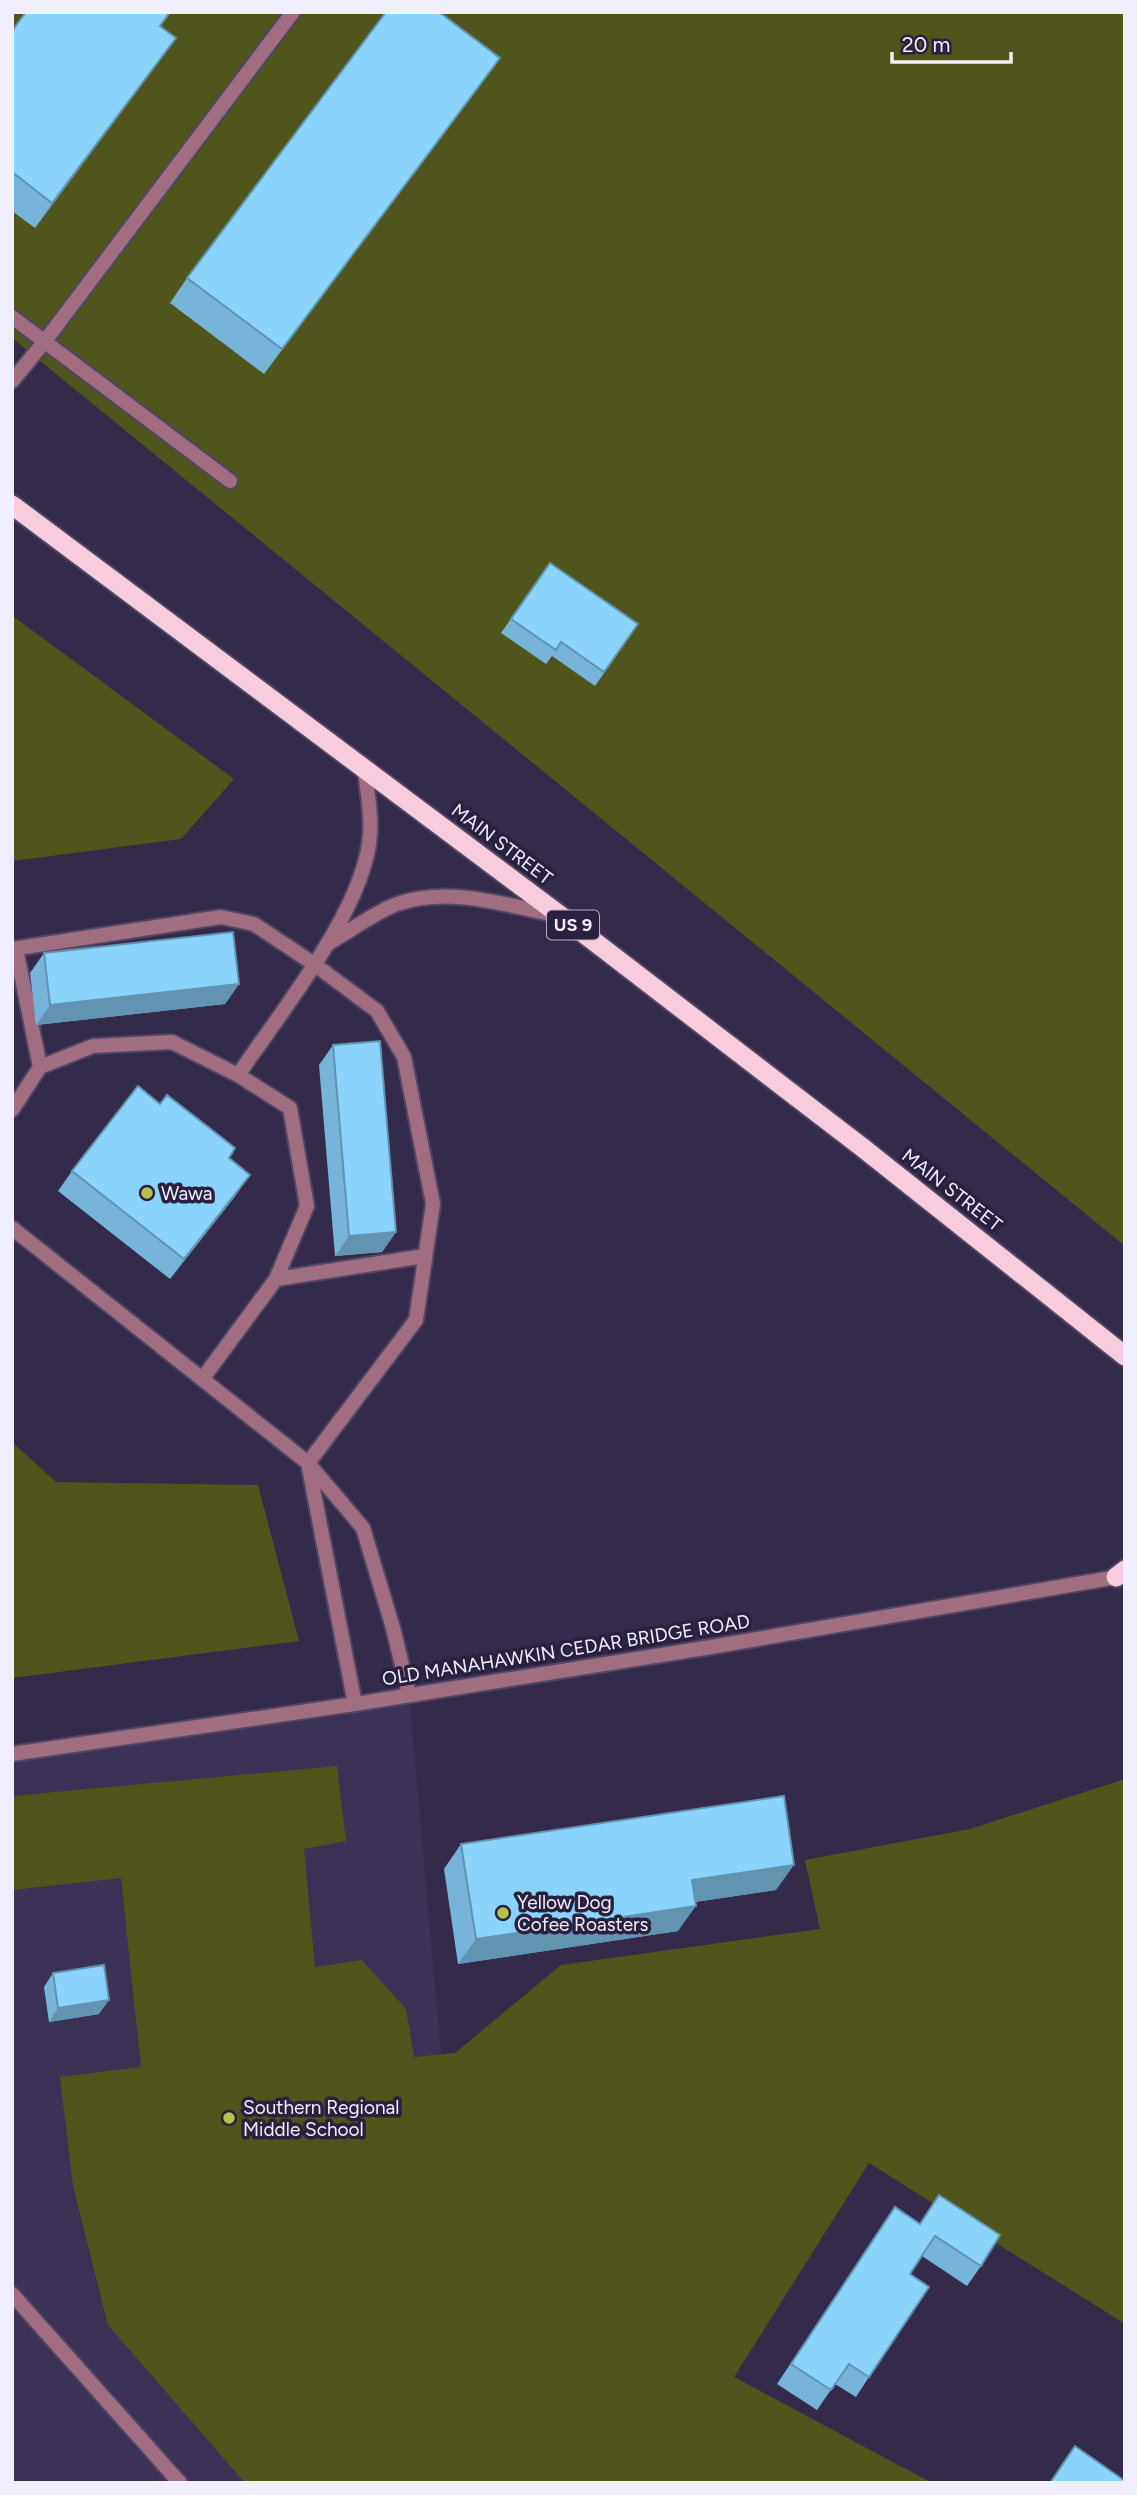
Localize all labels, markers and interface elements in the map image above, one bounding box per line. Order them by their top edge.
scale bar [892,21,1011,65]
text: 20 m [902,32,950,57]
street label: MAIN STREET [447,799,557,890]
road number: US 9 [547,910,599,940]
street label: MAIN STREET [897,1144,1007,1236]
place label: Wawa [161,1182,212,1205]
marker: Wawa [139,1185,155,1201]
street label: OLD MANAHAWKIN CEDAR BRIDGE ROAD [381,1610,751,1690]
place label: Yellow Dog Cofee Roasters [517,1891,648,1936]
marker: Yellow Dog Cofee Roasters [495,1905,511,1921]
place label: Southern Regional Middle School [243,2096,400,2141]
marker: Southern Regional Middle School [221,2110,237,2126]

